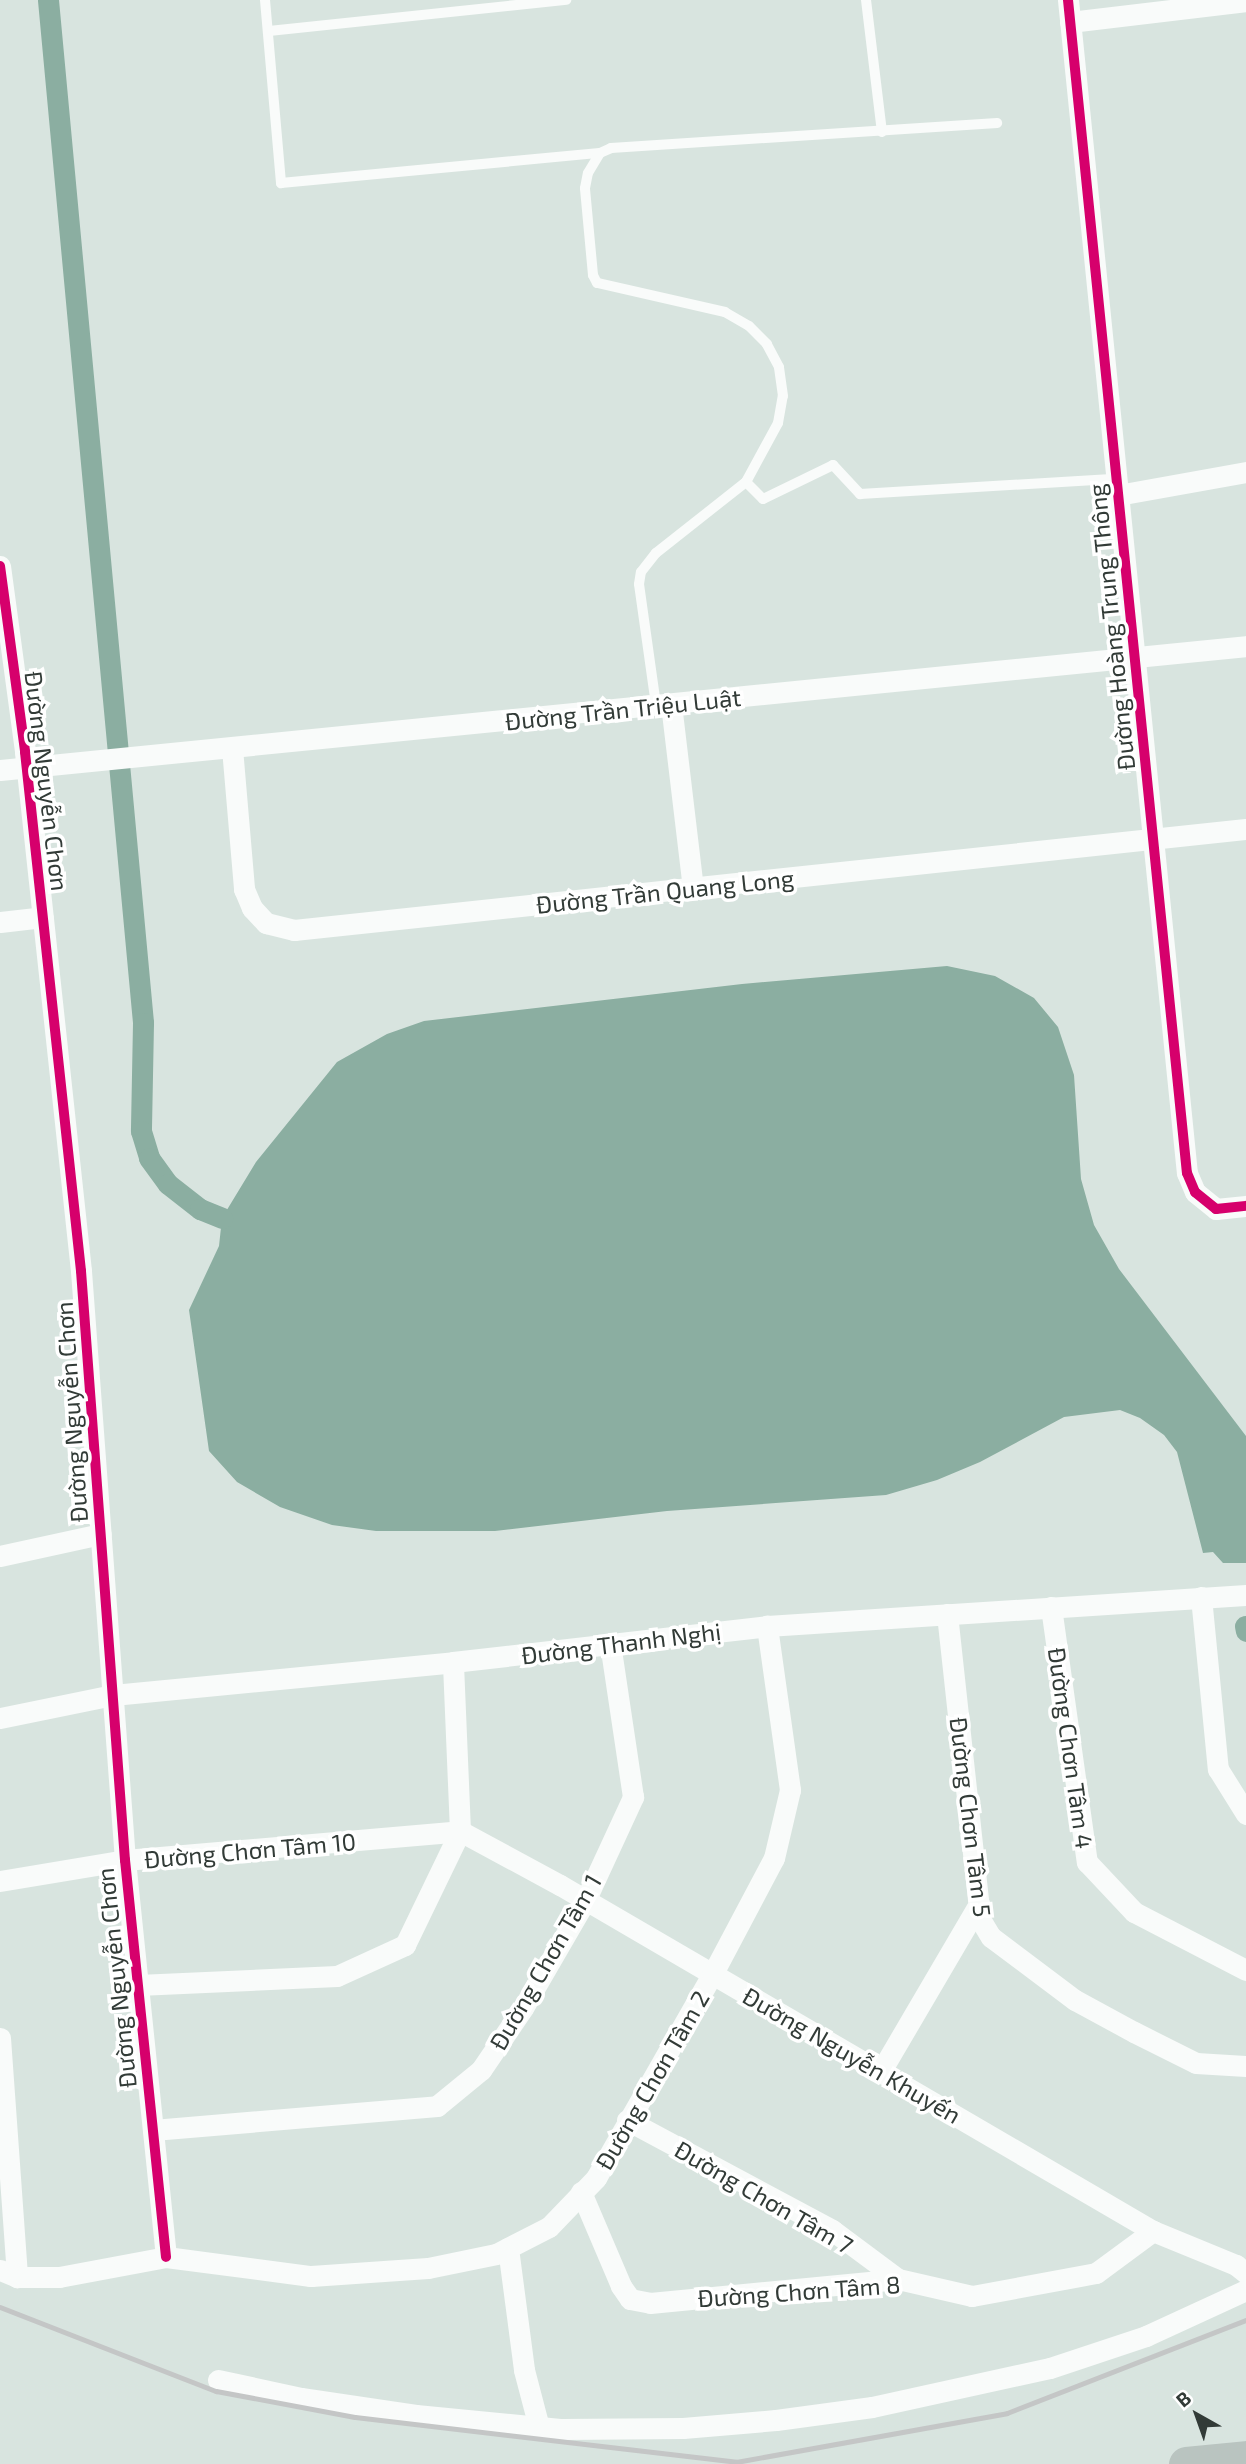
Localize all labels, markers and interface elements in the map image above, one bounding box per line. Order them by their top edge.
street label: Đường Hoàng Trung Thông [1082,482,1140,772]
street label: Đường Nguyễn Chơn [19,669,75,893]
street label: Đường Trần Triệu Luật [503,682,743,736]
street label: Đường Trần Quang Long [534,863,796,919]
street label: Đường Nguyễn Chơn [49,1301,93,1523]
street label: Đường Thanh Nghị [519,1616,723,1670]
street label: Đường Chơn Tâm 4 [1043,1645,1099,1851]
street label: Đường Chơn Tâm 5 [944,1715,998,1919]
street label: Đường Chơn Tâm 10 [143,1826,357,1874]
street label: Đường Nguyễn Chơn [90,1867,142,2089]
street label: Đường Chơn Tâm 1 [483,1869,607,2055]
street label: Đường Nguyễn Khuyến [738,1981,966,2129]
street label: Đường Chơn Tâm 2 [589,1985,715,2175]
street label: Đường Chơn Tâm 7 [670,2134,858,2260]
street label: Đường Chơn Tâm 8 [696,2270,902,2312]
north arrow [1162,2380,1232,2450]
text: B [1171,2386,1195,2411]

